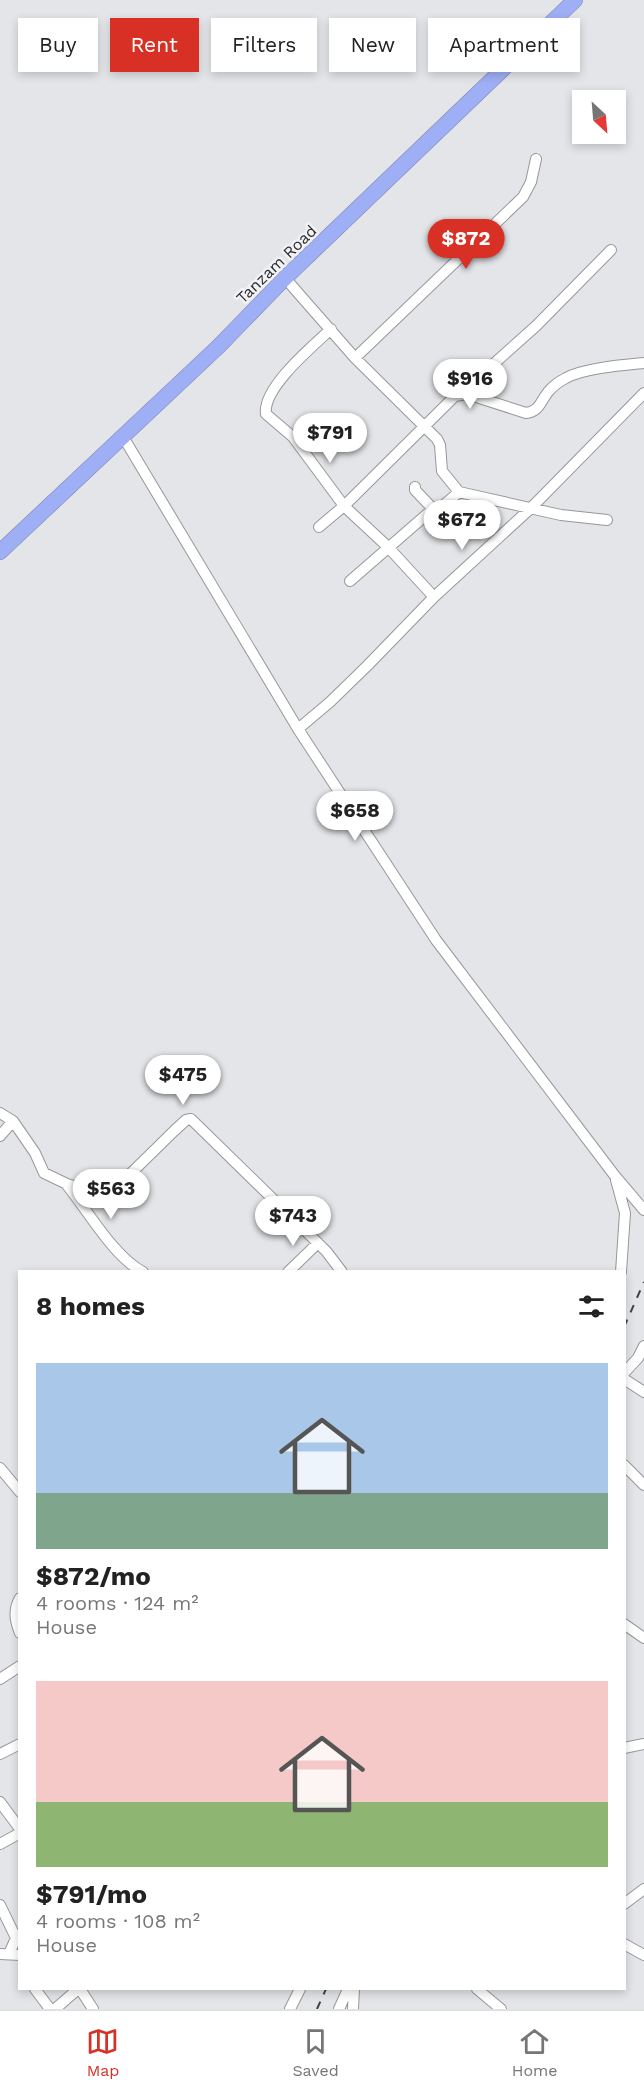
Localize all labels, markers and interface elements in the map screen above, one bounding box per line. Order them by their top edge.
chip: Buy [18,18,98,72]
chip: Rent [110,18,199,72]
chip: Filters [211,18,317,72]
chip: New [329,18,416,72]
chip: Apartment [428,18,580,72]
north arrow [572,90,626,144]
map controls [572,90,626,144]
pin: $872 [430,219,502,270]
street label: Tanzam Road [232,221,320,307]
text: $872 [442,226,490,250]
pin: $916 [434,359,506,410]
text: $916 [447,366,493,390]
pin: $791 [294,413,366,464]
text: $791 [307,420,353,444]
pin: $672 [426,500,498,551]
text: $672 [438,507,486,531]
pin: $658 [319,791,391,842]
text: $658 [330,798,380,822]
pin: $475 [147,1055,219,1106]
text: $475 [159,1062,207,1086]
pin: $563 [75,1169,147,1220]
text: $563 [87,1176,135,1200]
pin: $743 [257,1196,329,1247]
text: $743 [269,1203,317,1227]
icon: filters [575,1290,608,1323]
text: 8 homes [36,1291,145,1321]
icon: home [268,1402,376,1510]
text: $872/mo [36,1561,151,1591]
text: 4 rooms · 124 m² [36,1591,199,1615]
text: House [36,1615,97,1639]
icon: home [268,1720,376,1828]
text: $791/mo [36,1879,147,1909]
text: 4 rooms · 108 m² [36,1909,200,1933]
text: House [36,1933,97,1957]
tab: Map [86,2025,119,2080]
tab: Saved [292,2025,339,2080]
tab: Home [512,2025,558,2080]

